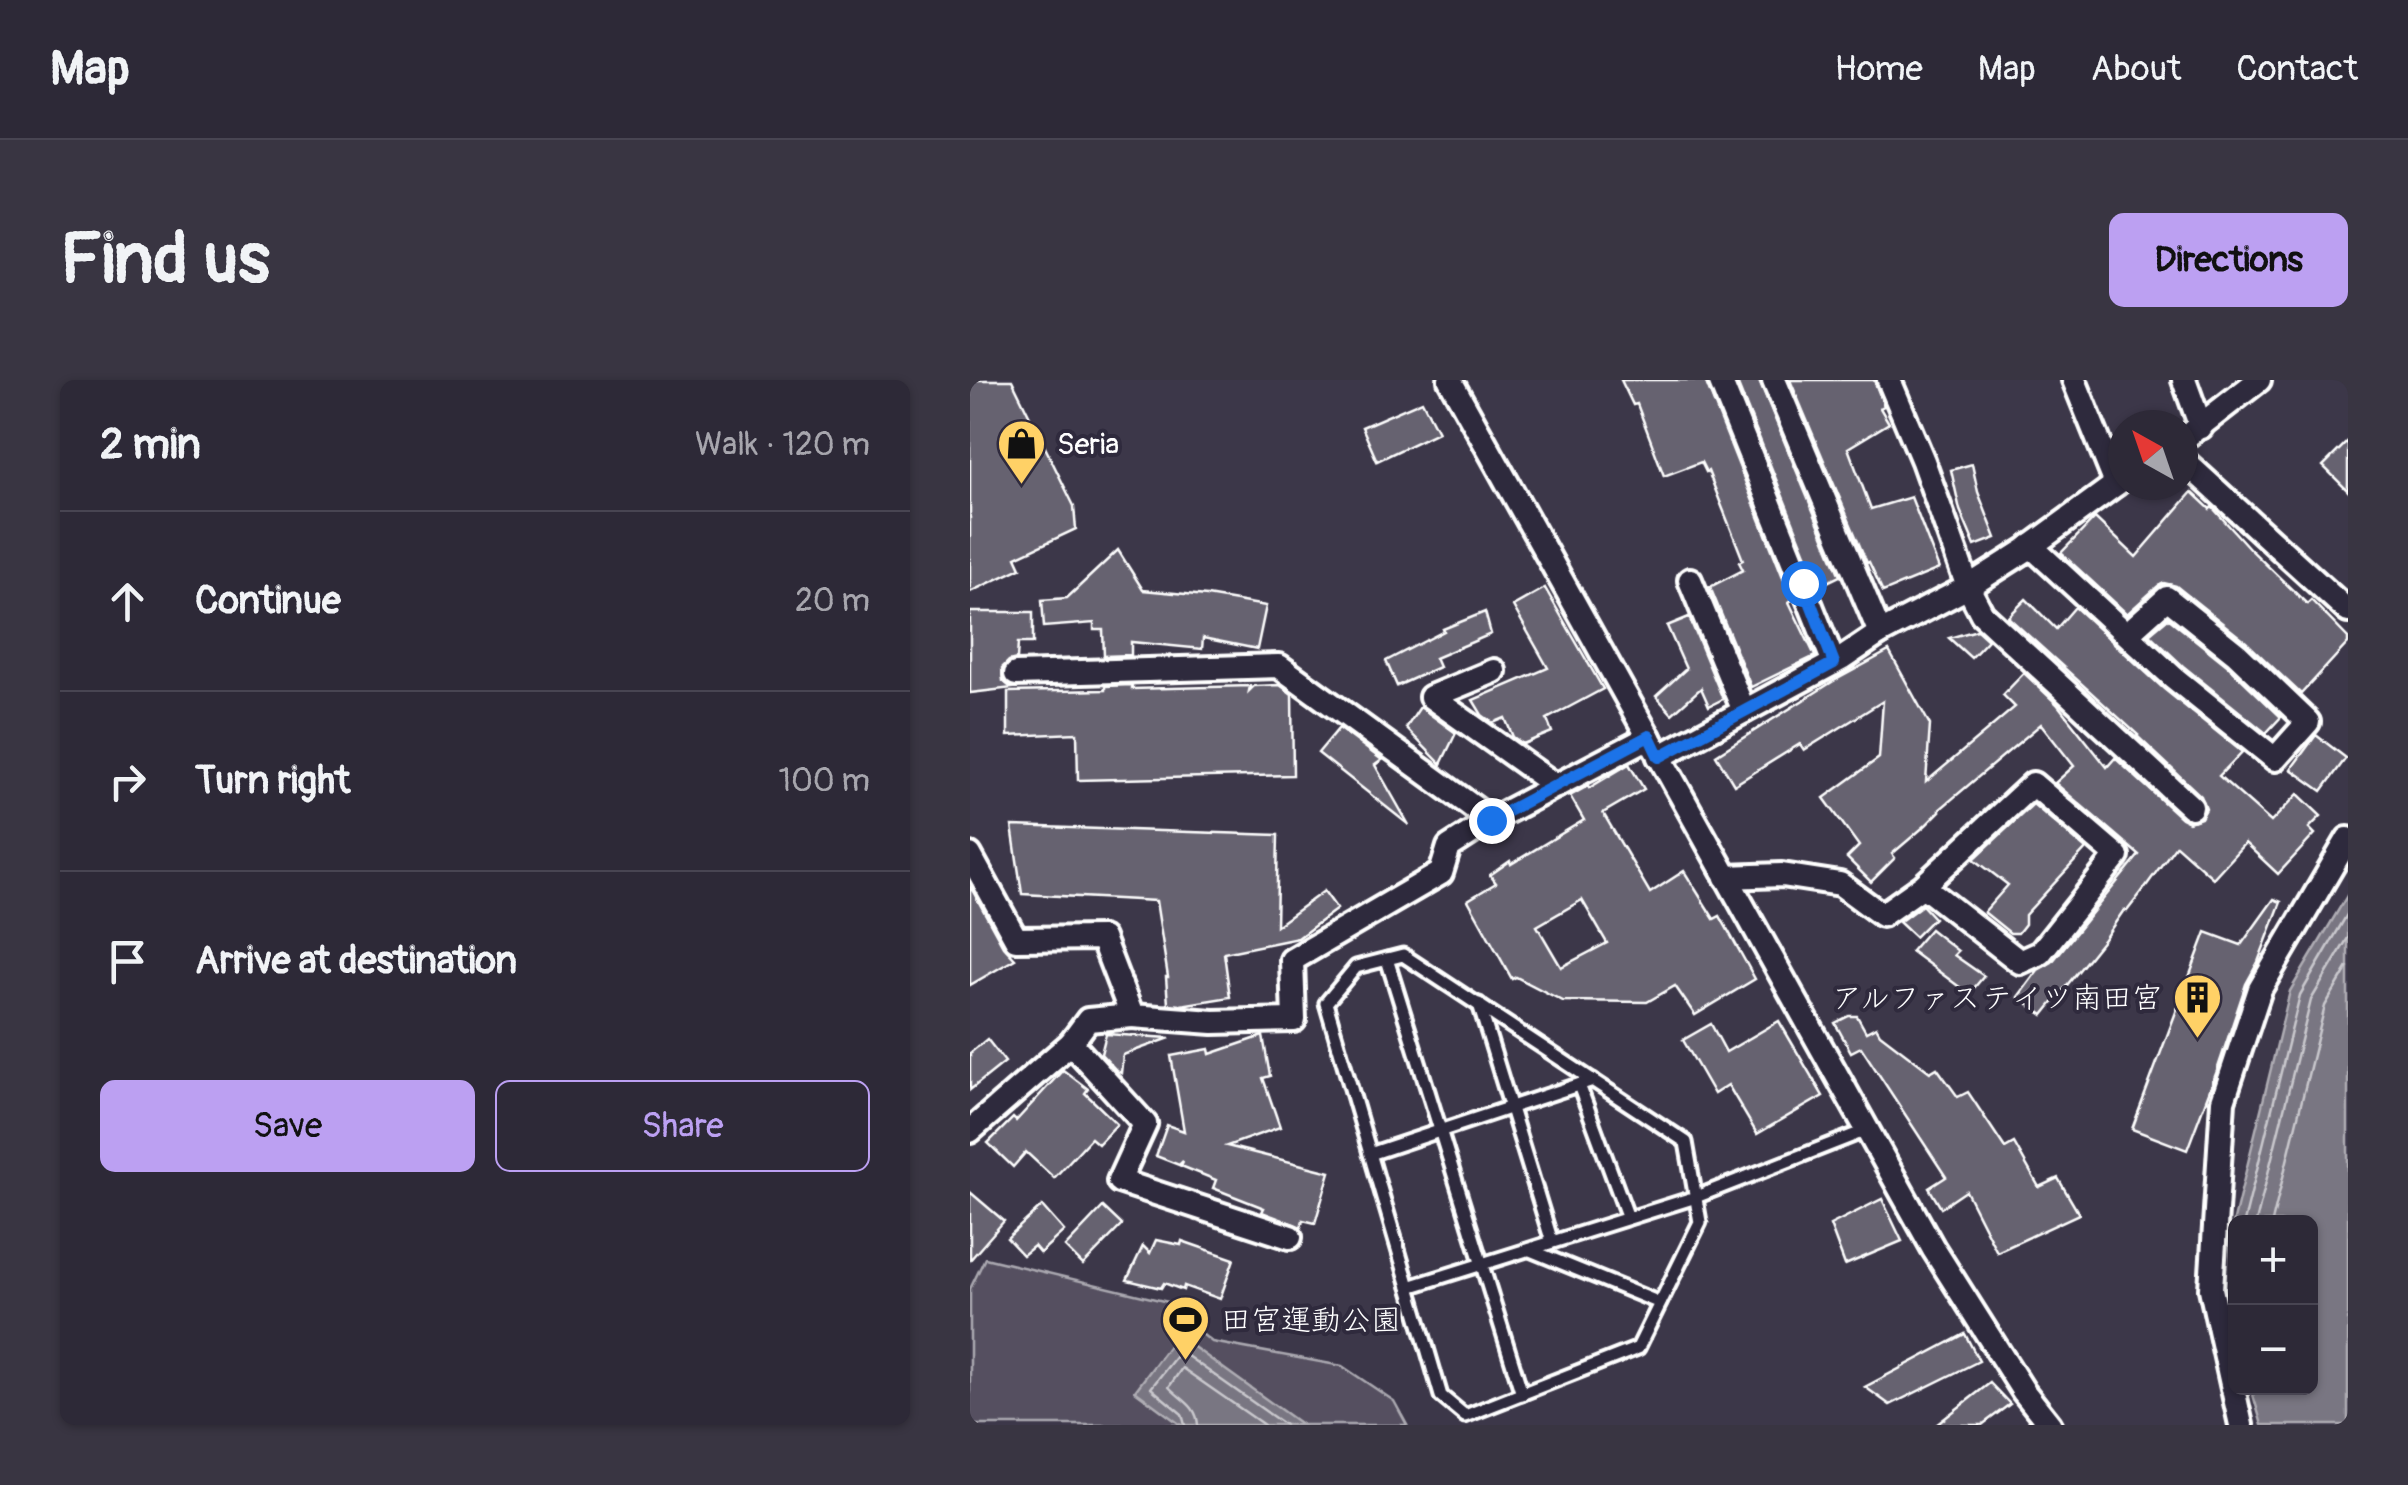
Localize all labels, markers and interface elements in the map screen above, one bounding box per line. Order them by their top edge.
text: Map [50,39,130,99]
text: Home [1835,47,1923,91]
text: Map [1978,47,2036,91]
text: About [2091,47,2181,91]
text: Contact [2236,47,2358,91]
button: Directions [2109,213,2348,307]
text: Find us [60,216,270,304]
north arrow [2108,410,2198,500]
shop icon: Seria [996,418,1048,486]
text: 2 min [100,419,201,471]
text: Walk · 120 m [695,425,870,465]
place label: Seria [1057,426,1119,463]
route start [1781,561,1827,607]
icon: ahead [100,574,155,629]
text: Continue [195,577,341,625]
text: 20 m [795,581,870,621]
icon: right [100,754,155,809]
text: Turn right [195,757,350,805]
text: 100 m [778,761,870,801]
route end [1469,798,1515,844]
icon: arrive [100,934,155,989]
text: Arrive at destination [195,937,517,985]
building icon: アルファステイツ南田宮 [2171,972,2223,1040]
place label: アルファステイツ南田宮 [1832,980,2162,1017]
button: Save [100,1080,475,1172]
button: Share [495,1080,870,1172]
map controls [2228,1215,2318,1395]
button: + [2228,1215,2318,1305]
sports icon: 田宮運動公園 [1160,1294,1212,1362]
place label: 田宮運動公園 [1221,1302,1401,1339]
button: − [2228,1305,2318,1395]

